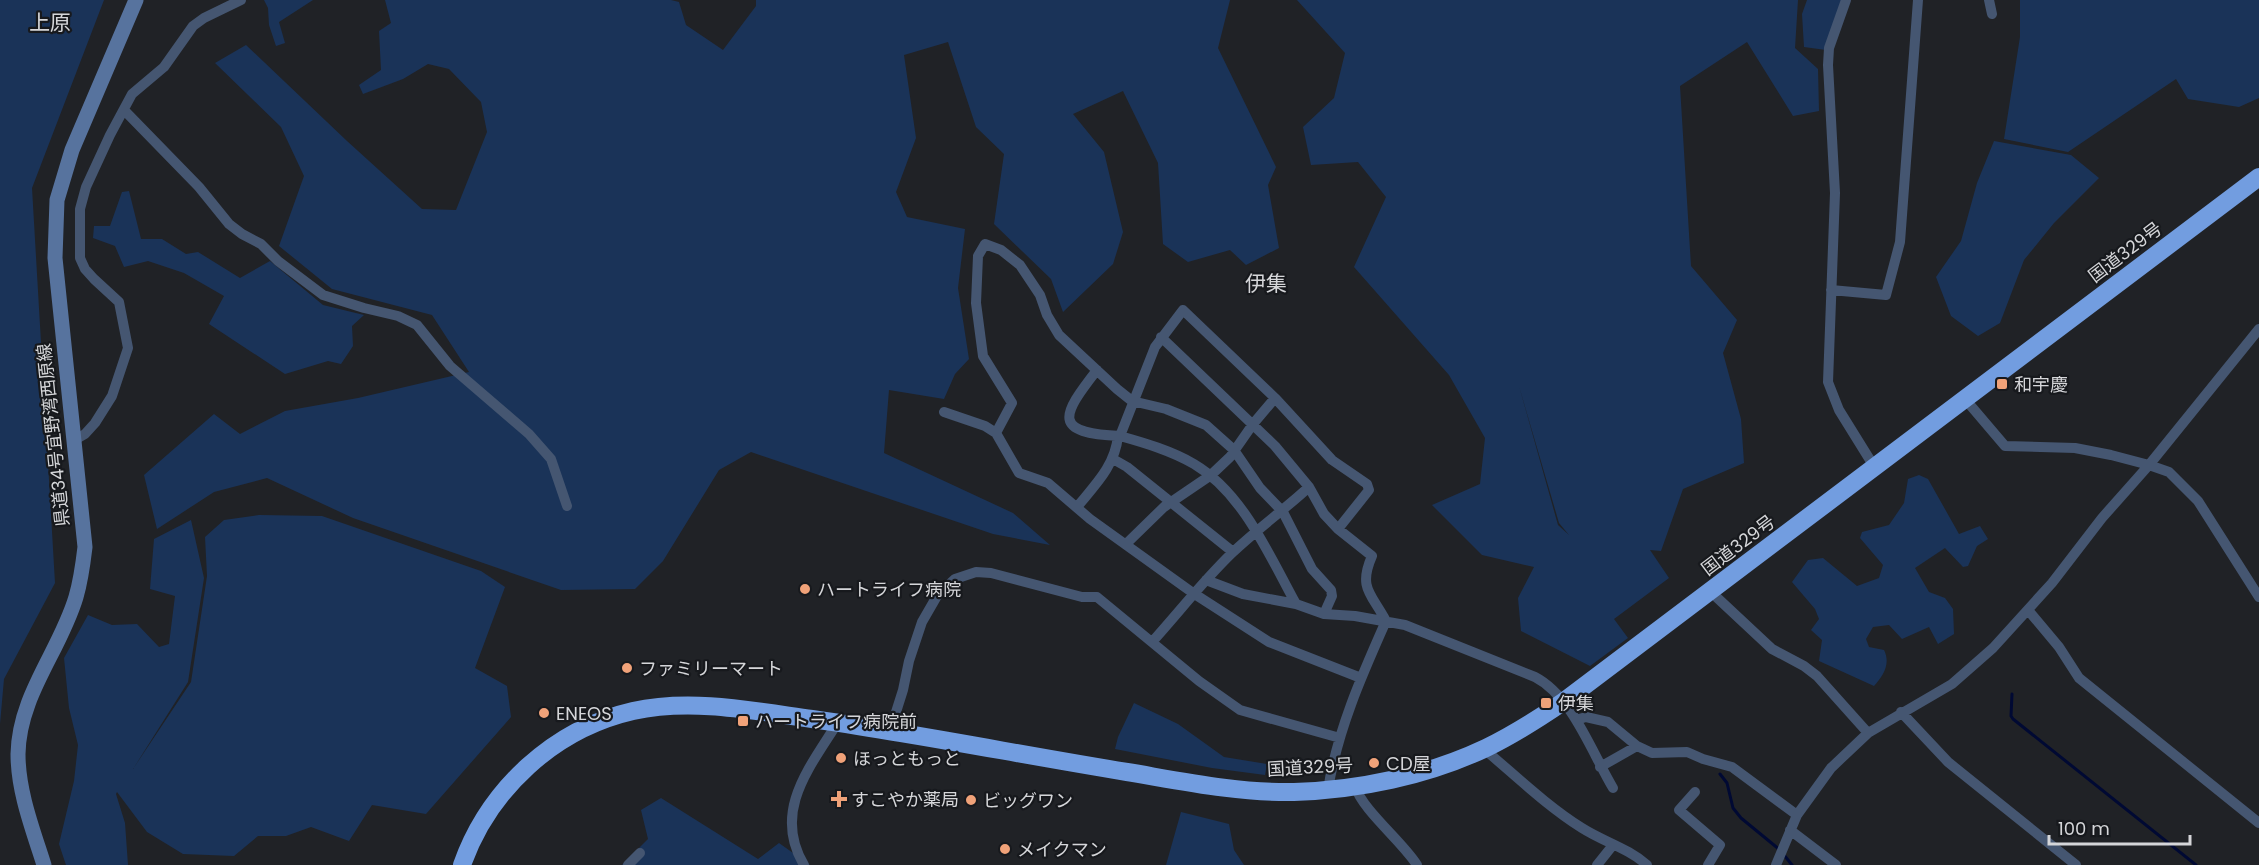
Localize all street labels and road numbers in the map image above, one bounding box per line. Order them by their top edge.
street label: 国道329号 [2083,216,2167,288]
street label: 県道34号宜野湾西原線 [31,342,75,528]
street label: 国道329号 [1696,509,1780,581]
street label: 国道329号 [1266,752,1354,782]

